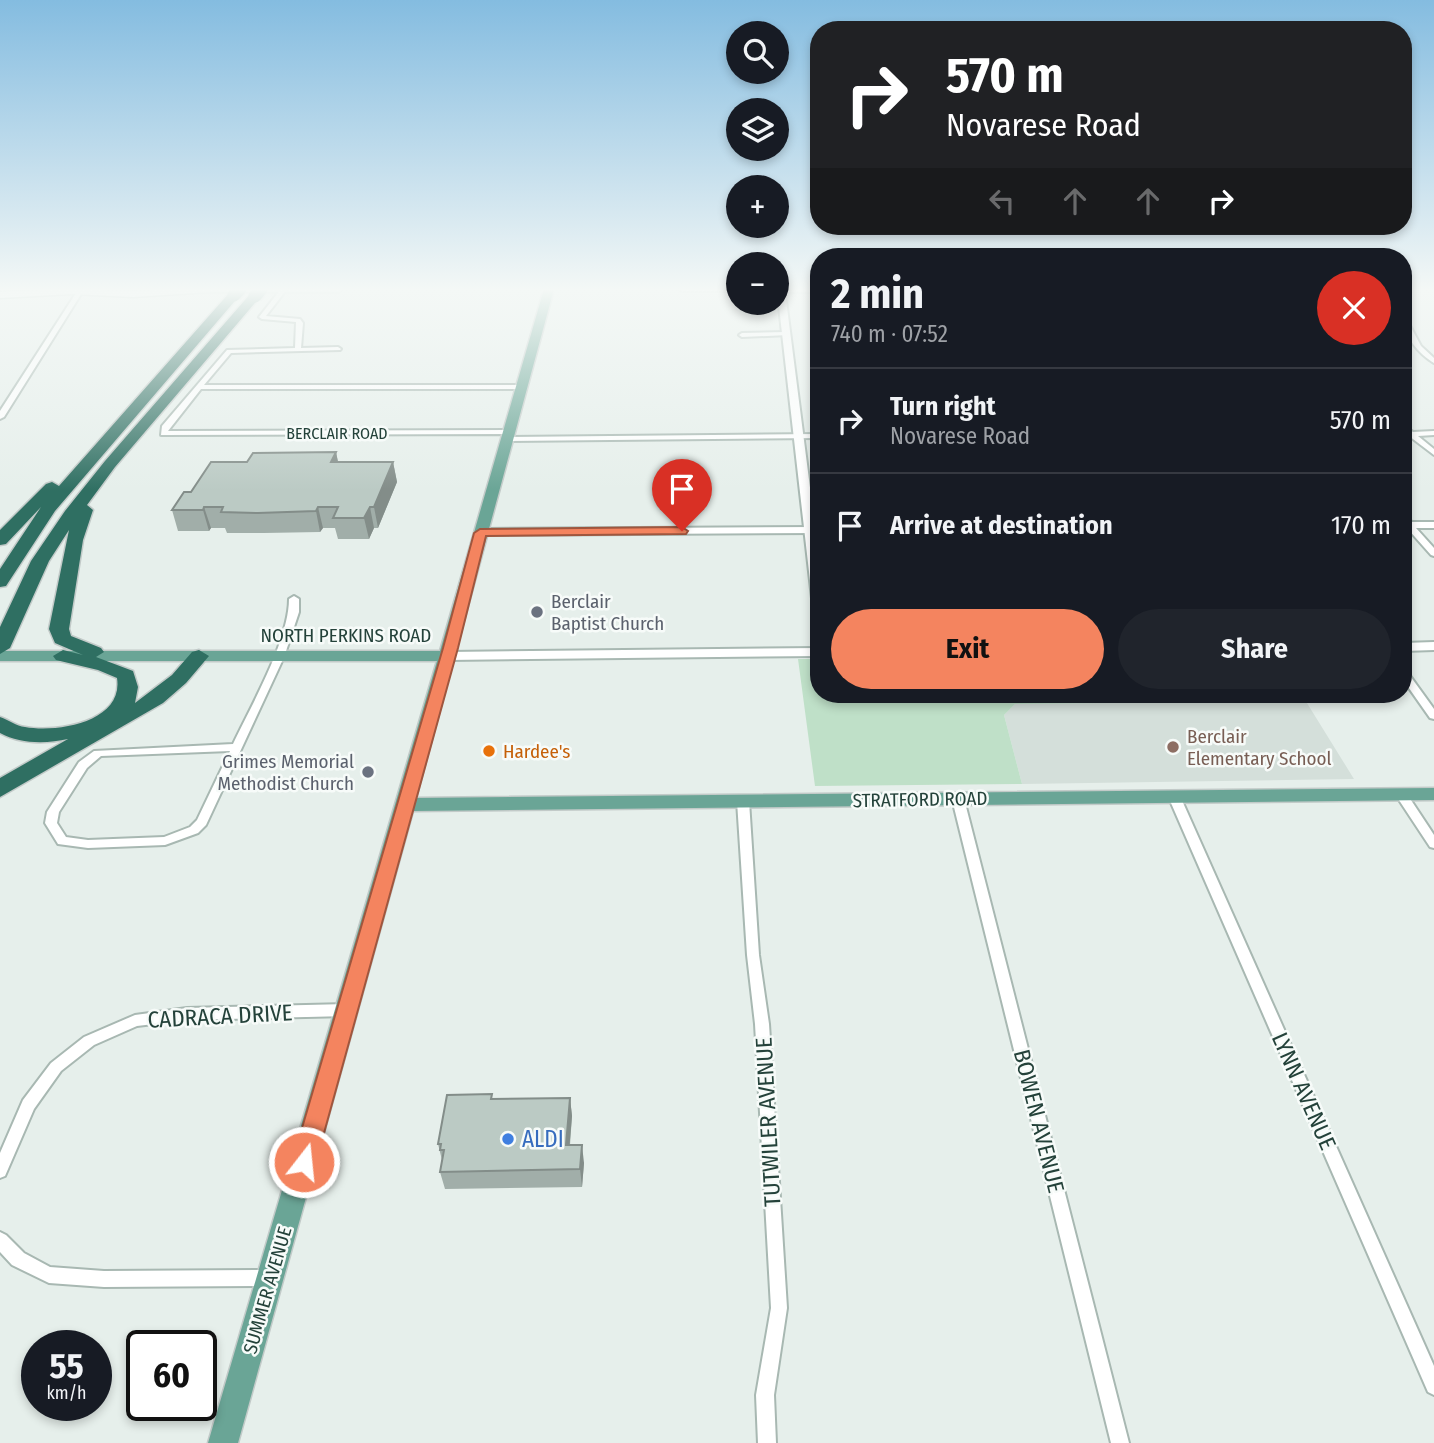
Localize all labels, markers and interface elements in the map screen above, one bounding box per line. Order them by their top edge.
map controls [726,21,789,315]
button: search [726,21,789,84]
text: 570 m [946,46,1064,105]
icon: right [831,49,922,140]
button: layers [726,98,789,161]
text: Novarese Road [946,106,1141,144]
button: + [726,175,789,238]
icon: left [983,182,1021,220]
icon: ahead [1056,182,1094,220]
icon: ahead [1129,182,1167,220]
icon: right [1202,182,1240,220]
button: − [726,252,789,315]
text: 2 min [831,269,924,319]
button: close [1317,271,1391,345]
text: 740 m · 07:52 [831,320,948,348]
text: Turn right [890,391,996,422]
icon: right [831,402,869,440]
text: 570 m [1330,405,1391,436]
text: Novarese Road [890,422,1030,450]
street label: BERCLAIR ROAD [286,424,388,443]
pin [652,459,712,531]
icon: arrive [663,470,701,508]
icon: arrive [831,507,869,545]
text: Arrive at destination [890,510,1113,541]
text: 170 m [1331,510,1391,541]
place label: Berclair Baptist Church [551,590,664,635]
marker: Berclair Baptist Church [529,604,545,620]
button: Exit [831,609,1104,689]
button: Share [1118,609,1391,689]
street label: NORTH PERKINS ROAD [261,624,431,647]
place label: Berclair Elementary School [1187,725,1332,770]
marker: Berclair Elementary School [1165,739,1181,755]
place label: Hardee's [503,740,570,763]
marker: Hardee's [481,743,497,759]
place label: Grimes Memorial Methodist Church [217,750,354,795]
marker: Grimes Memorial Methodist Church [360,764,376,780]
street label: STRATFORD ROAD [852,787,988,812]
street label: CADRACA DRIVE [147,998,293,1034]
street label: LYNN AVENUE [1266,1028,1342,1154]
street label: TUTWILER AVENUE [750,1037,786,1207]
street label: BOWEN AVENUE [1008,1046,1070,1196]
position arrow [267,1125,341,1199]
place label: ALDI [522,1125,564,1153]
marker: ALDI [500,1131,516,1147]
street label: SUMMER AVENUE [238,1224,297,1356]
speed limit sign: 60 [126,1330,217,1421]
text: 55 [49,1345,84,1387]
text: km/h [46,1382,87,1404]

